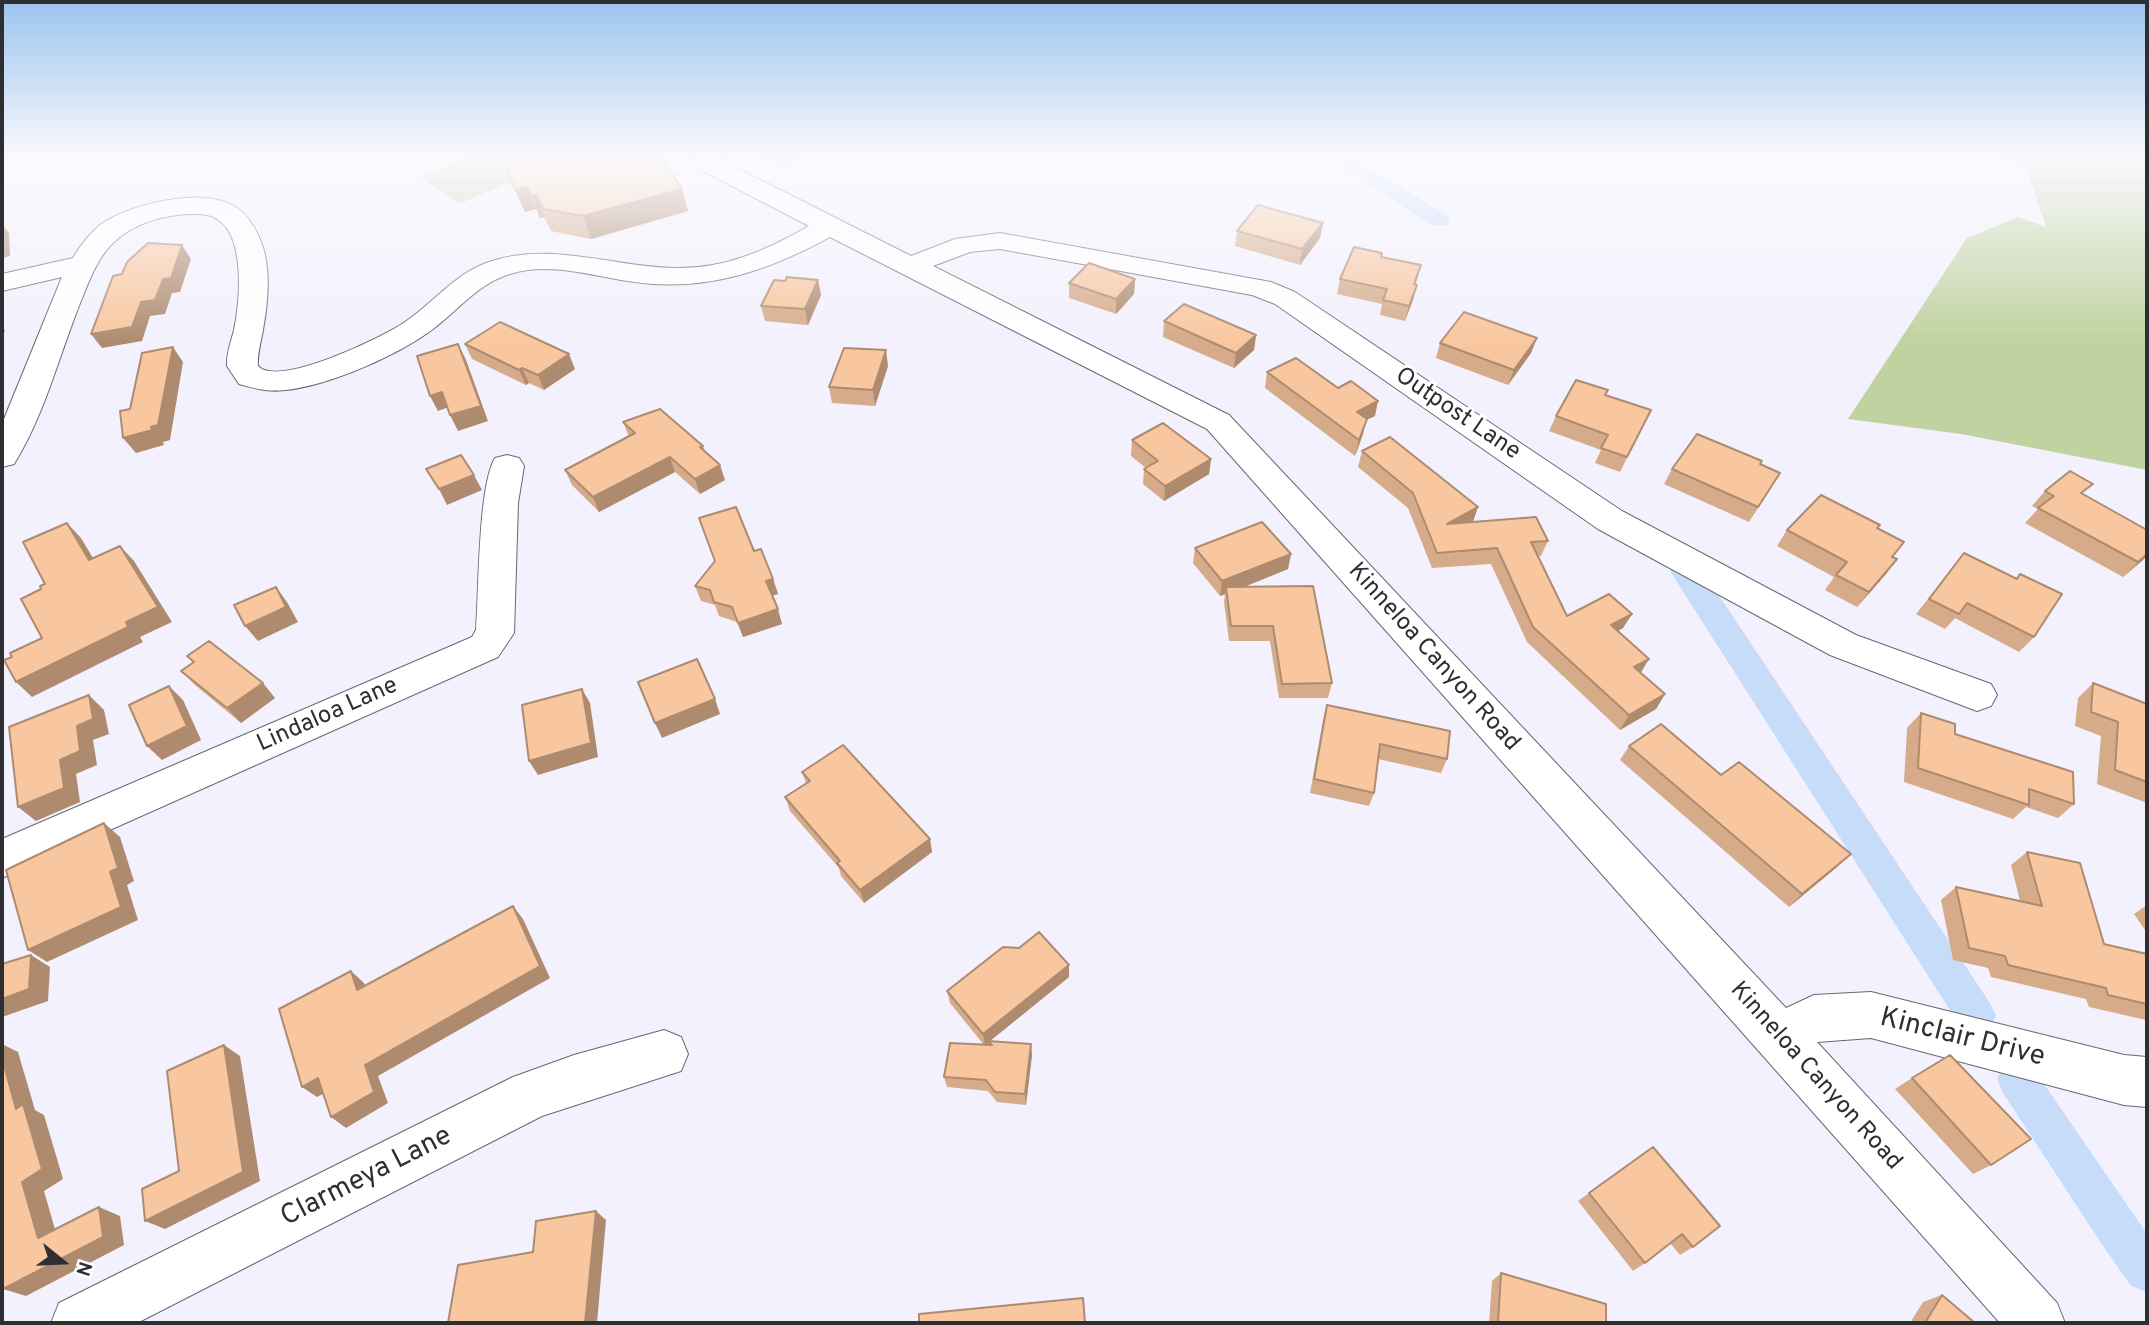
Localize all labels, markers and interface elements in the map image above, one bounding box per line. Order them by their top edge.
street label: Outpost Lane [1389,362,1525,468]
street label: Kinneloa Canyon Road [1341,558,1525,758]
street label: Lindaloa Lane [253,672,403,760]
street label: Kinneloa Canyon Road [1723,977,1907,1177]
street label: Kinclair Drive [1876,1002,2048,1076]
street label: Clarmeya Lane [276,1120,458,1236]
north arrow [28,1227,98,1297]
text: N [69,1258,96,1279]

